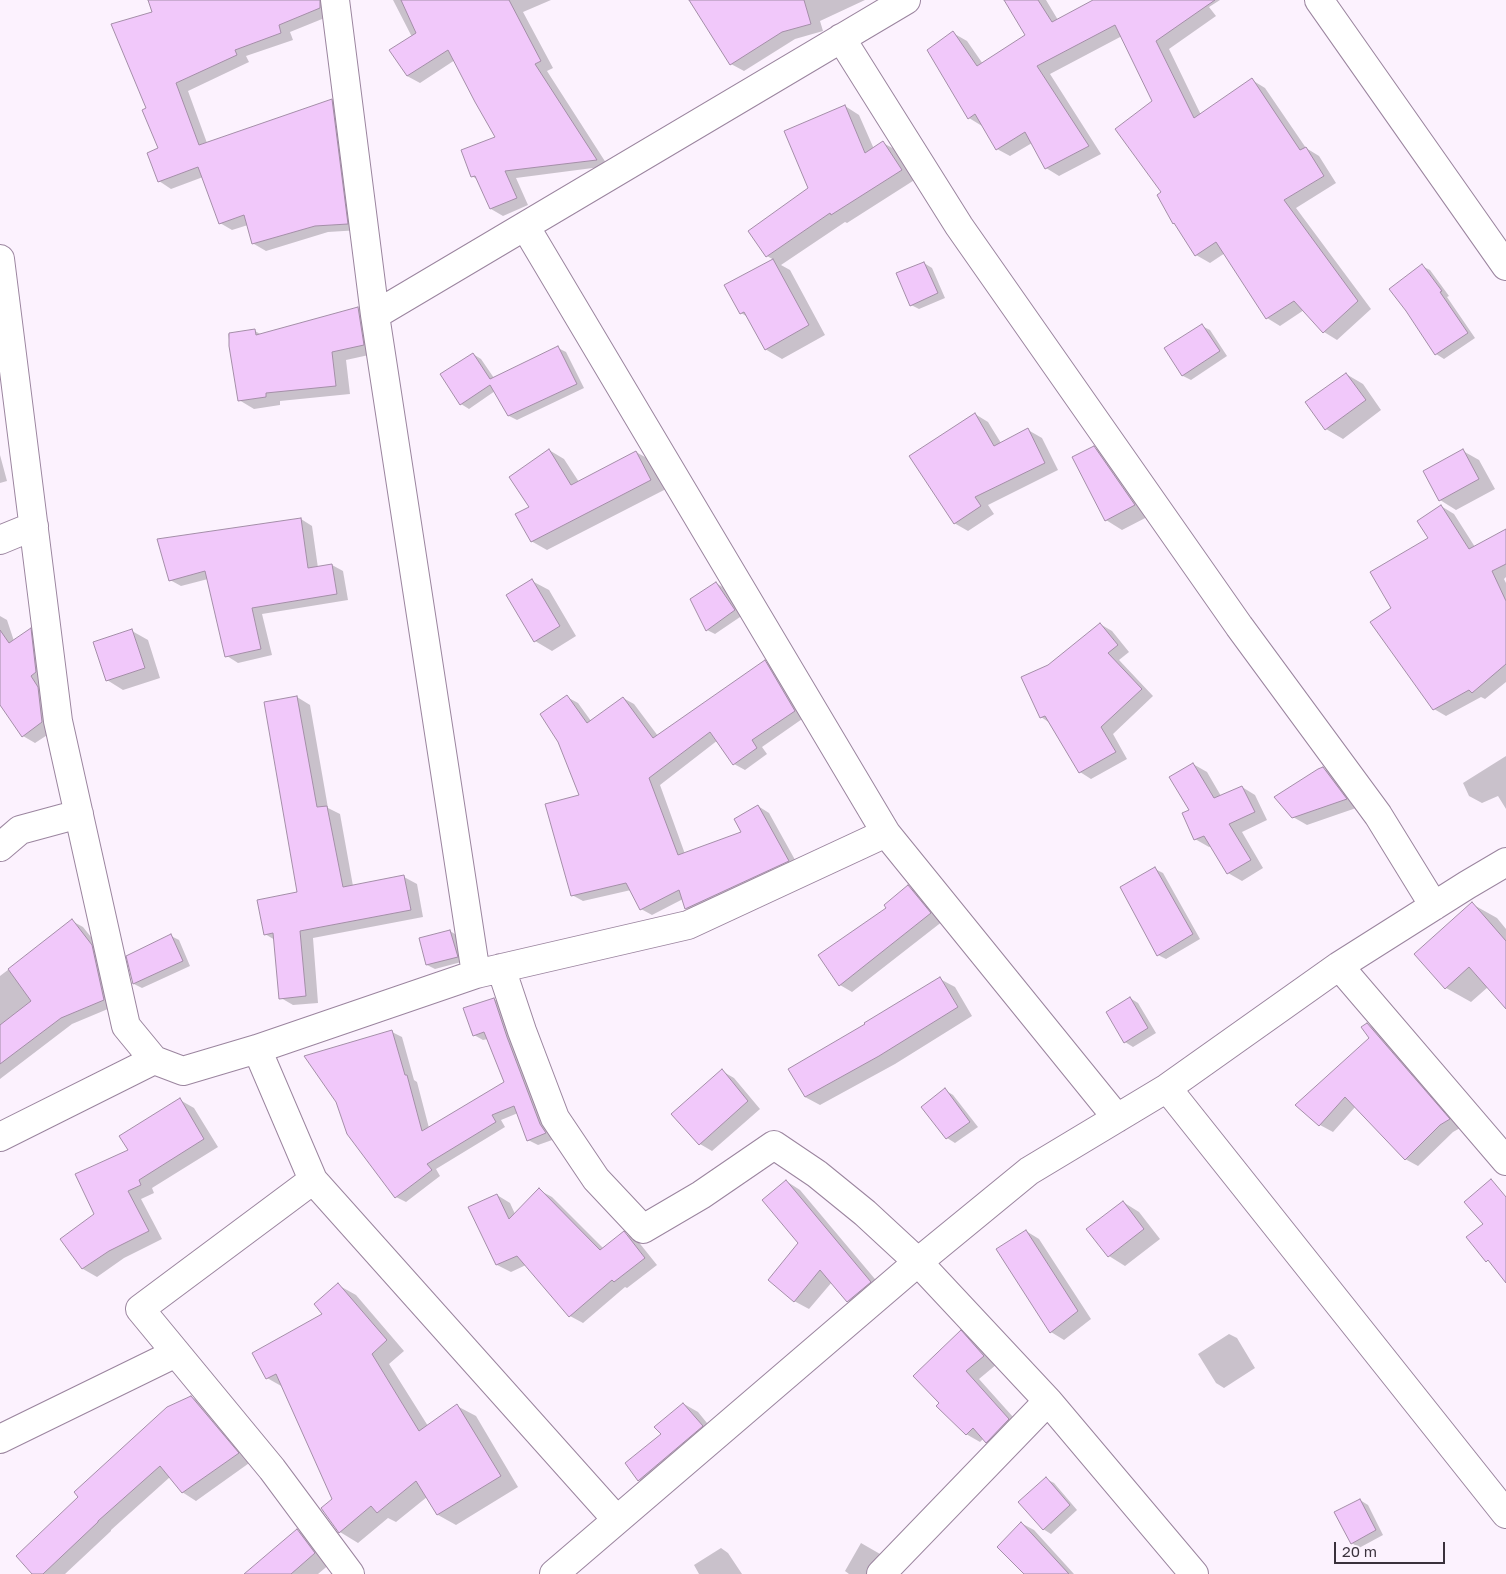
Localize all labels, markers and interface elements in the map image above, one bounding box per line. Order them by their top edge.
scale bar [1336,1532,1447,1564]
text: 20 m [1342,1542,1377,1560]

